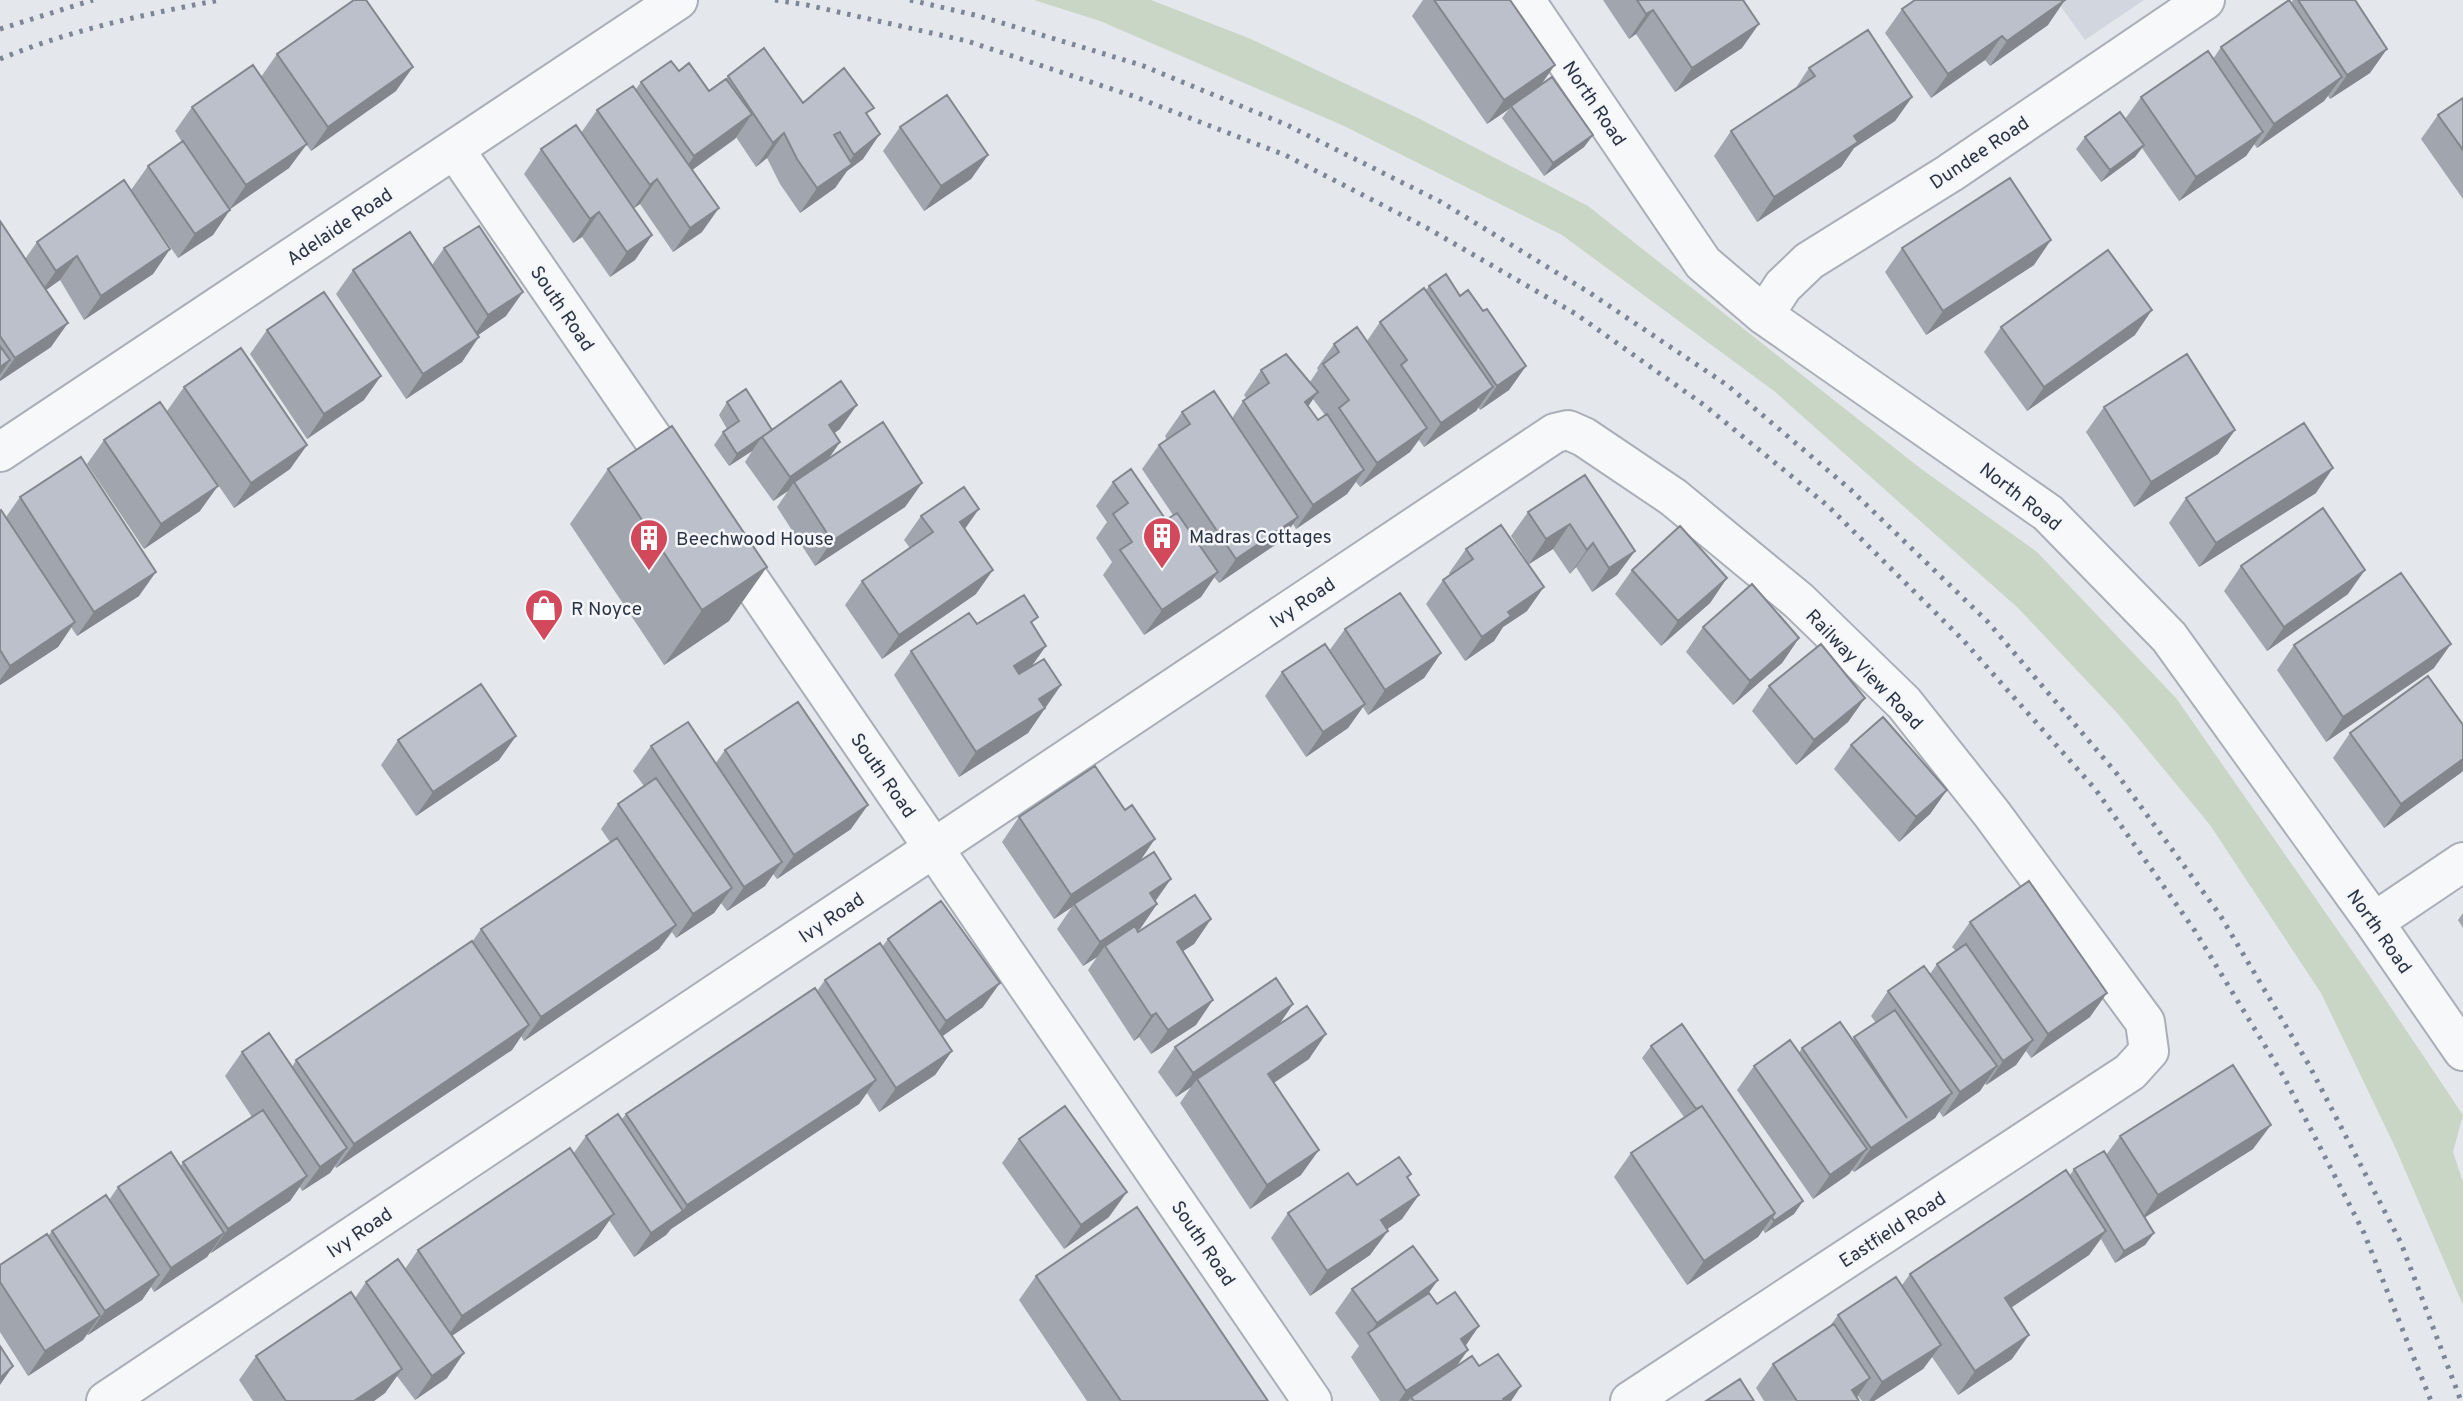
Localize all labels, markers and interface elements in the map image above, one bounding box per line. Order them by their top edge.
street label: North Road [1556,57,1631,151]
street label: Dundee Road [1926,112,2034,196]
street label: Adelaide Road [283,183,398,272]
street label: South Road [524,262,599,357]
street label: North Road [1974,458,2066,537]
building icon: Madras Cottages [1141,515,1183,570]
building icon: Beechwood House [628,517,670,572]
place label: Madras Cottages [1189,526,1332,550]
place label: Beechwood House [676,528,834,552]
street label: Ivy Road [1266,573,1341,634]
shop icon: R Noyce [523,587,565,642]
place label: R Noyce [571,598,642,622]
street label: Railway View Road [1800,605,1927,736]
street label: South Road [844,729,920,823]
street label: North Road [2341,885,2416,979]
street label: Ivy Road [795,888,870,949]
street label: Eastfield Road [1835,1187,1951,1274]
street label: South Road [1165,1197,1240,1292]
street label: Ivy Road [323,1203,398,1264]

